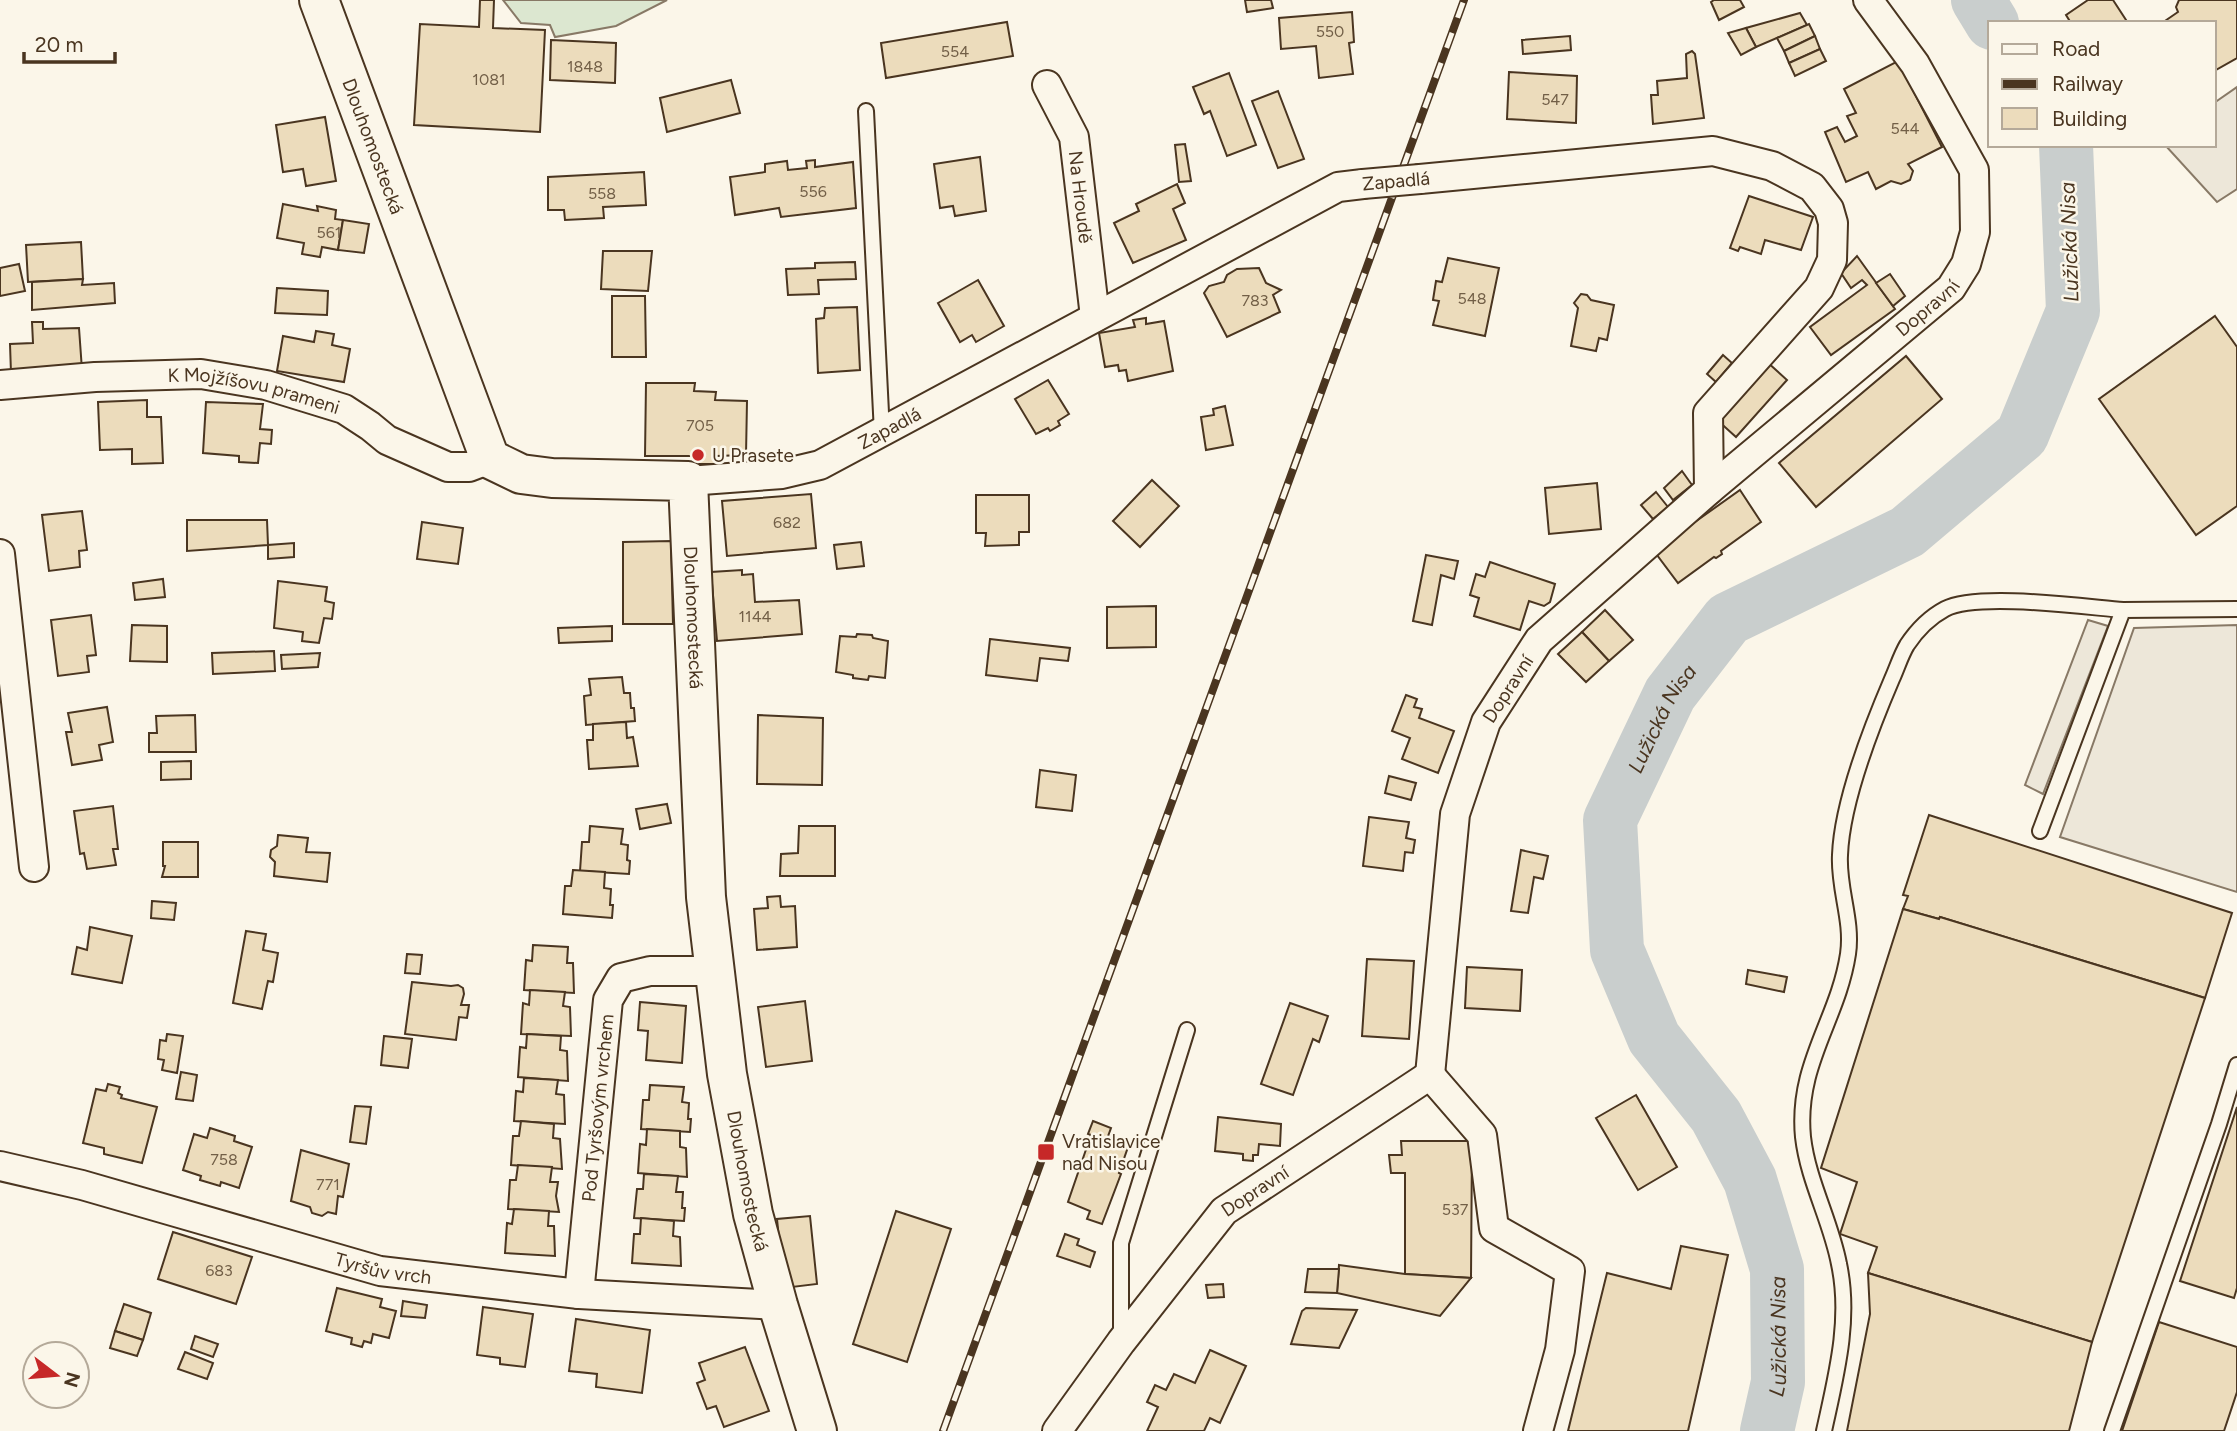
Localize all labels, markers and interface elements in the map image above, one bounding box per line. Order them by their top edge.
scale bar [24,21,116,65]
legend [1988,21,2216,147]
house number: 550 [1316,22,1344,41]
text: 20 m [35,32,83,57]
text: Road [2052,36,2100,61]
house number: 554 [941,42,969,61]
house number: 1848 [567,57,603,76]
house number: 1081 [472,70,506,89]
text: Railway [2052,71,2123,96]
street label: Dlouhomostecká [338,75,409,217]
house number: 547 [1541,90,1569,109]
text: Building [2052,106,2127,131]
house number: 544 [1890,119,1920,138]
street label: Na Hroudě [1064,149,1098,245]
street label: Zapadlá [1361,167,1431,195]
house number: 556 [799,182,827,201]
water label: Lužická Nisa [2054,182,2084,302]
house number: 558 [588,184,616,203]
house number: 561 [317,223,341,242]
street label: Dopravní [1891,274,1965,341]
house number: 548 [1458,289,1486,308]
house number: 783 [1241,291,1269,310]
street label: K Mojžíšovu prameni [167,362,343,419]
street label: Zapadlá [854,402,925,454]
house number: 705 [686,416,714,435]
place label: U Prasete [712,444,794,467]
marker: U Prasete [690,447,706,463]
house number: 682 [773,513,801,532]
street label: Dlouhomostecká [679,545,708,689]
house number: 1144 [738,607,772,626]
street label: Dopravní [1477,649,1539,727]
water label: Lužická Nisa [1622,659,1701,777]
street label: Pod Tyršovým vrchem [577,1013,618,1203]
street label: Dlouhomostecká [722,1109,774,1254]
place label: Vratislavice nad Nisou [1062,1130,1160,1175]
marker: Vratislavice nad Nisou [1036,1142,1056,1162]
house number: 758 [210,1150,238,1169]
street label: Dopravní [1216,1159,1294,1221]
house number: 771 [316,1175,340,1194]
house number: 537 [1442,1200,1469,1219]
street label: Tyršův vrch [332,1247,433,1288]
house number: 683 [205,1261,233,1280]
water label: Lužická Nisa [1763,1276,1791,1399]
north arrow [21,1340,91,1410]
text: N [59,1369,85,1390]

